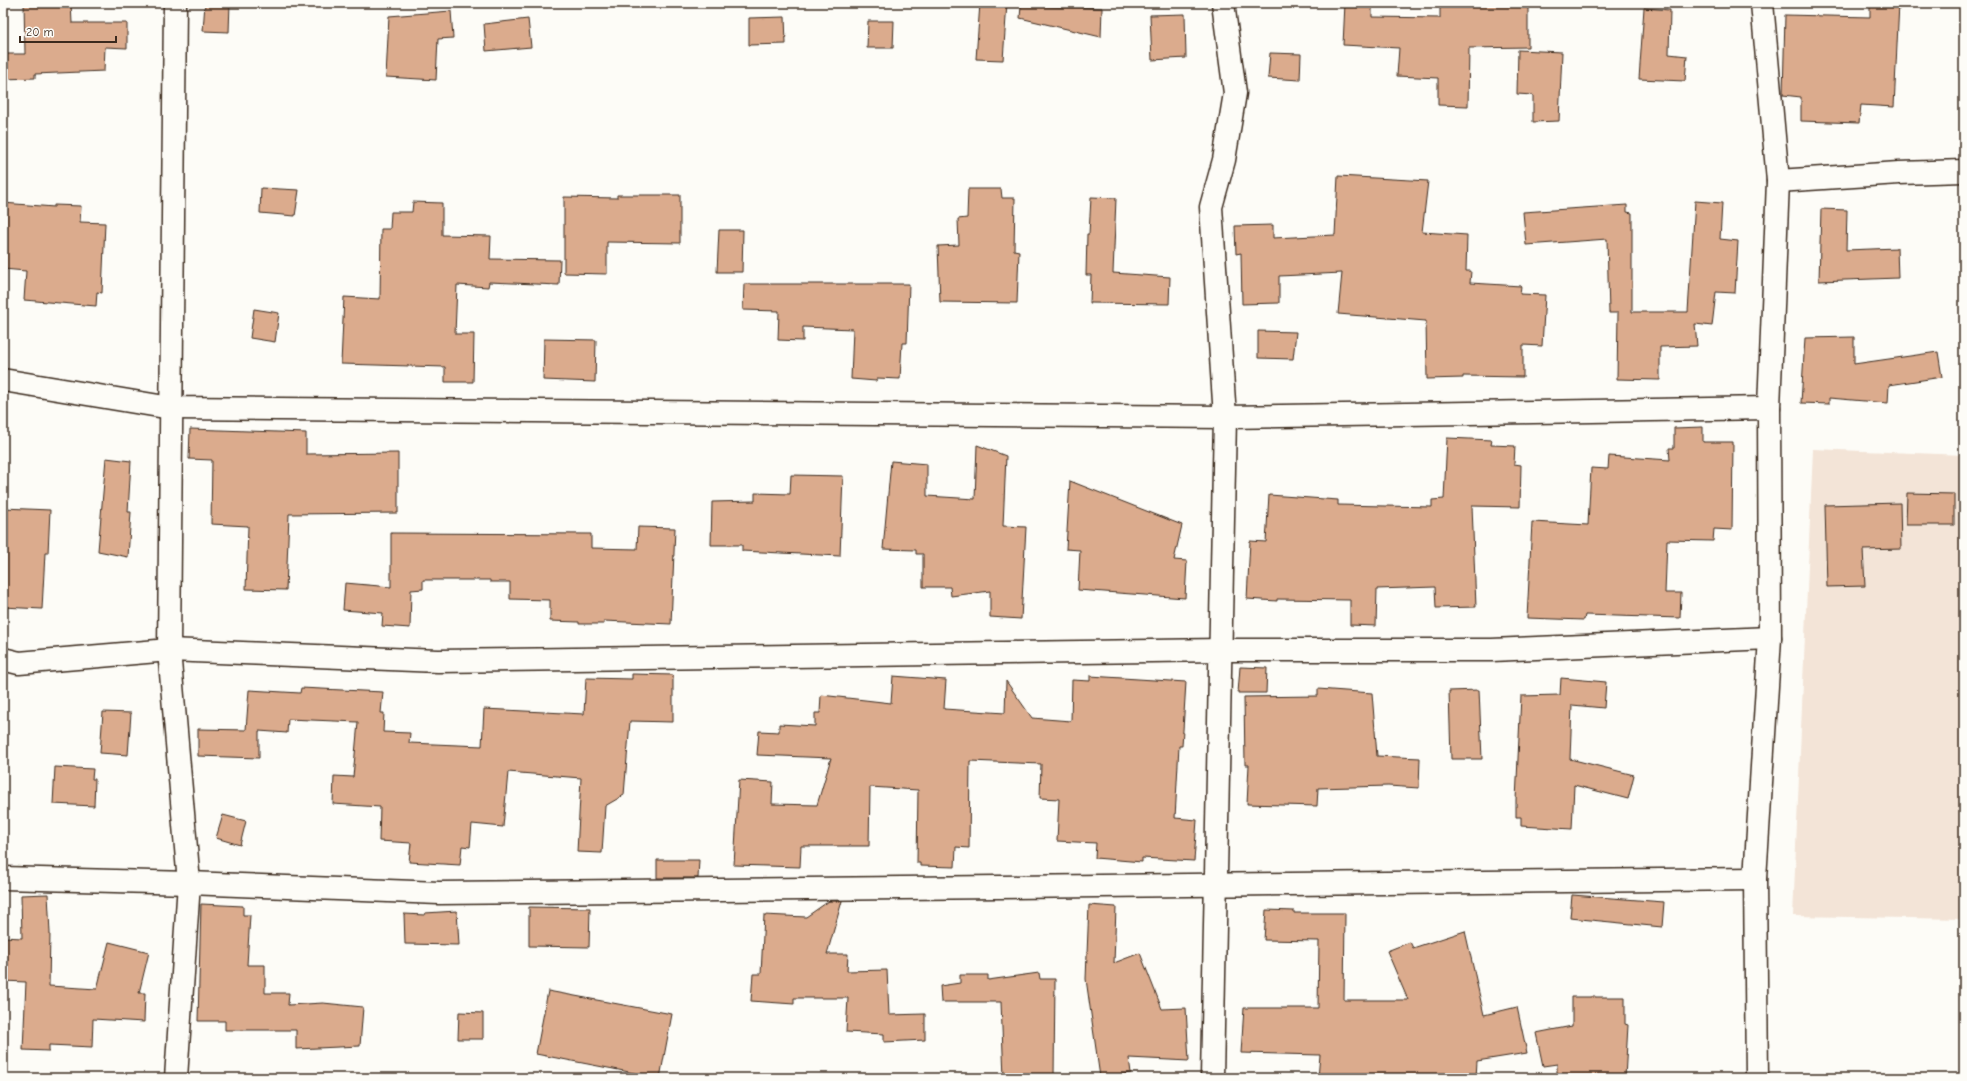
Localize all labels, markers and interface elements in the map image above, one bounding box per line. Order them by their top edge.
scale bar [20,18,116,44]
text: 20 m [26,25,54,39]

